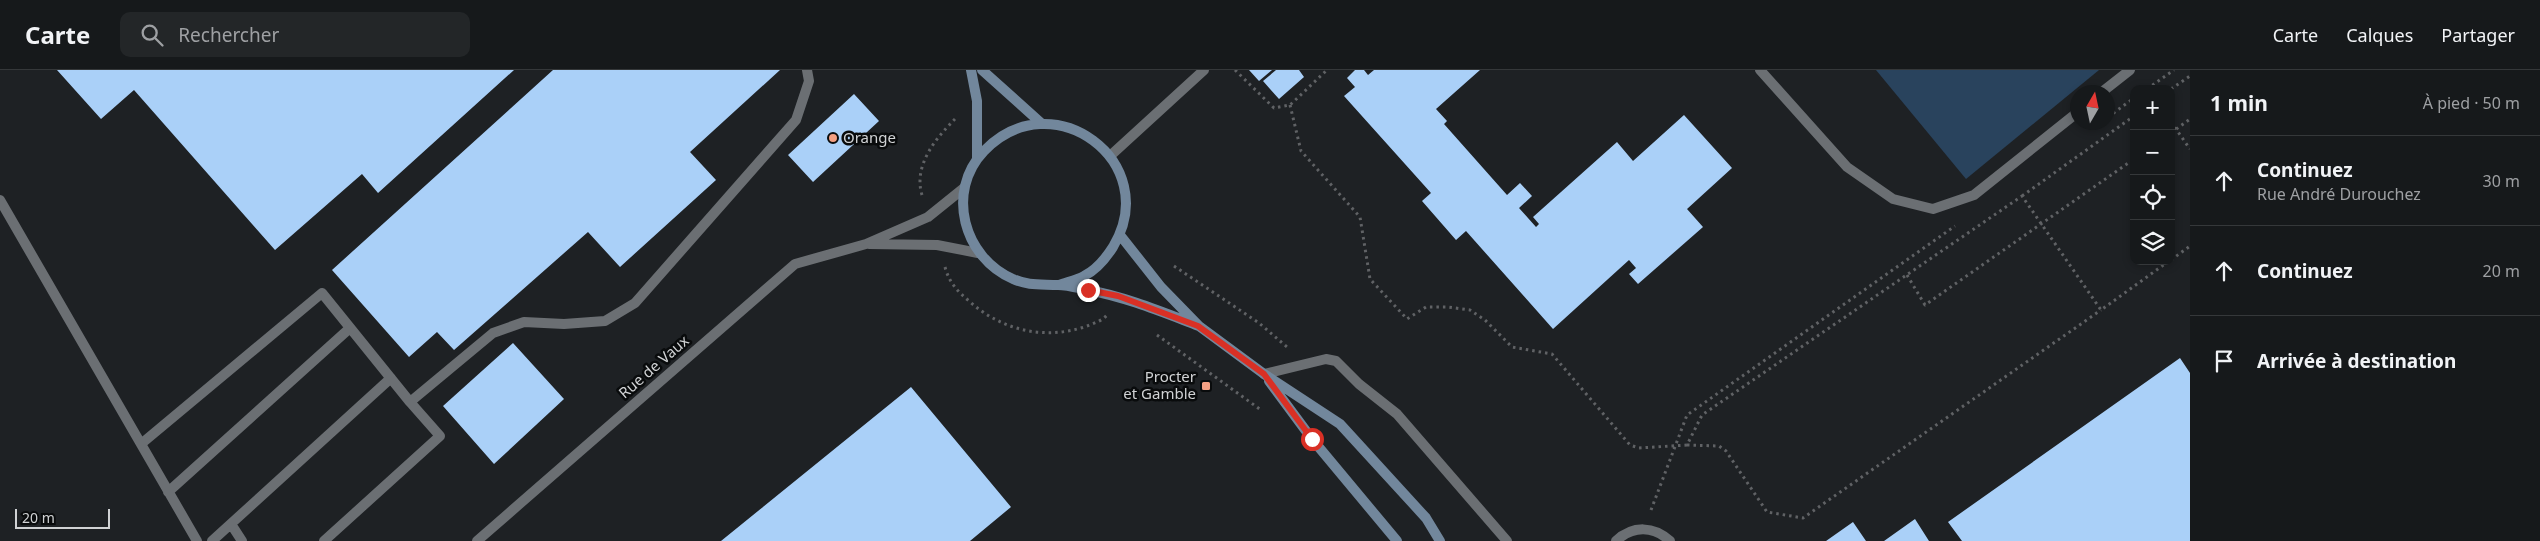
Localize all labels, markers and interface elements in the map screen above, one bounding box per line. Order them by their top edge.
search box [120,12,470,57]
text: Carte [25,18,90,51]
icon: search [138,21,166,49]
text: Rechercher [178,22,279,48]
text: Carte [2273,23,2318,47]
text: Calques [2346,23,2413,47]
text: Partager [2441,23,2515,47]
north arrow [2070,85,2115,130]
map controls [2130,85,2175,265]
button: + [2130,85,2175,130]
text: 1 min [2210,89,2268,117]
text: À pied · 50 m [2423,92,2520,114]
place label: Orange [843,127,896,147]
button: − [2130,130,2175,175]
marker: Orange [827,132,839,144]
text: Continuez [2257,157,2353,183]
icon: ahead [2210,167,2238,195]
text: 30 m [2483,170,2520,192]
button: locate [2130,175,2175,220]
text: Rue André Durouchez [2257,183,2421,205]
button: layers [2130,220,2175,265]
icon: ahead [2210,257,2238,285]
text: Continuez [2257,258,2353,284]
text: 20 m [2483,260,2520,282]
route end [1077,279,1100,302]
street label: Rue de Vaux [614,330,693,402]
icon: arrive [2210,347,2238,375]
text: Arrivée à destination [2257,348,2456,374]
place label: Procter et Gamble [1123,366,1196,403]
marker: Procter et Gamble [1200,380,1212,392]
route start [1301,428,1324,451]
scale bar [15,506,110,529]
text: 20 m [22,508,55,527]

